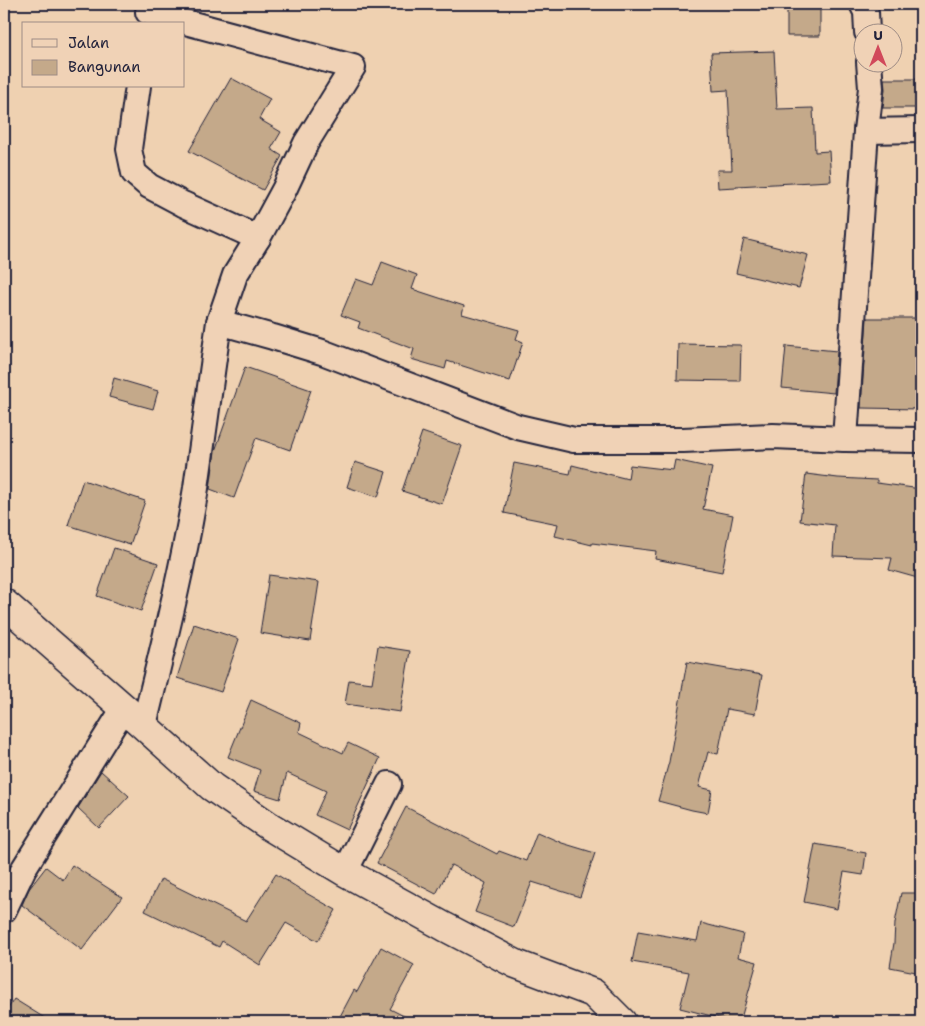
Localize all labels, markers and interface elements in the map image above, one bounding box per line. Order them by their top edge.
legend [22,22,185,88]
north arrow [852,22,902,72]
text: U [873,26,883,44]
text: Jalan [68,33,109,53]
text: Bangunan [68,57,140,77]

